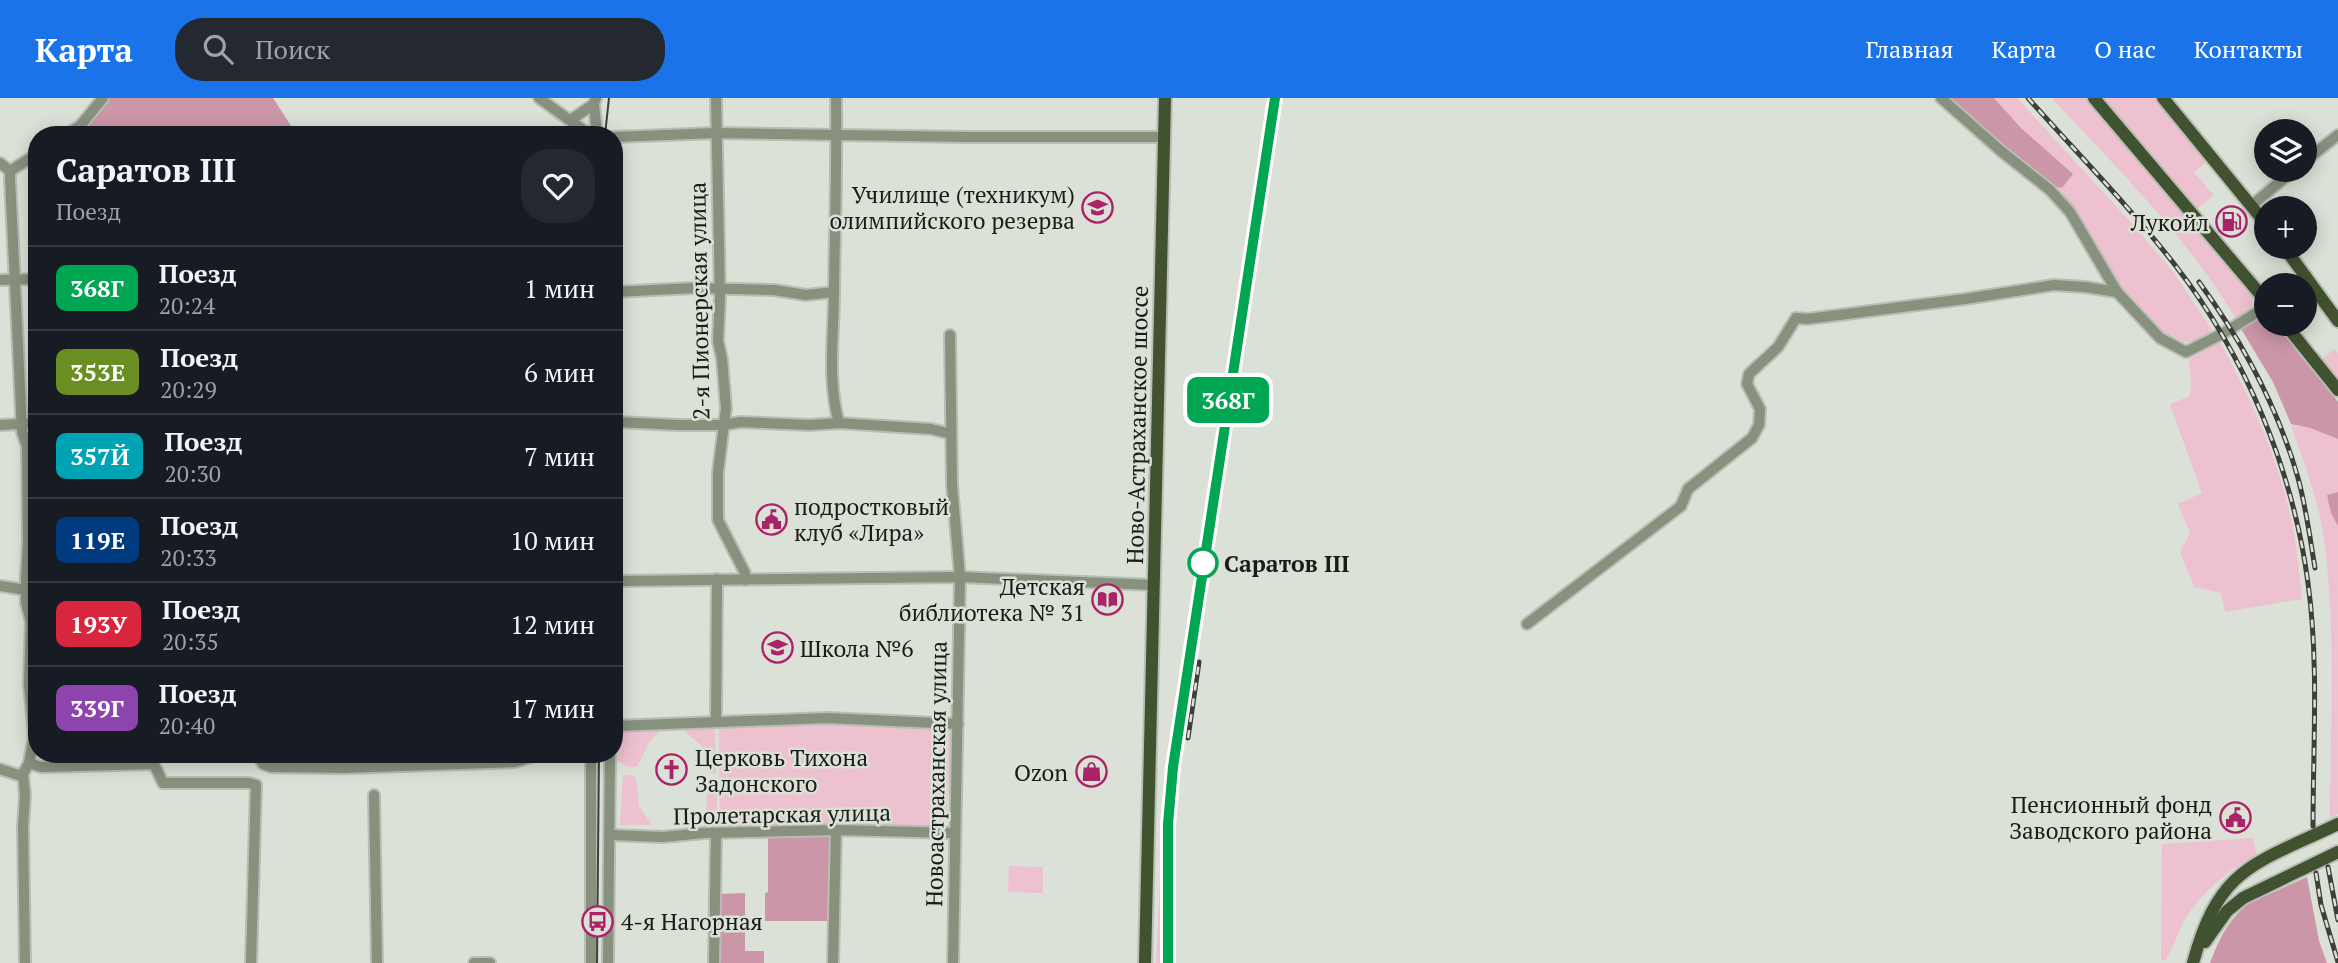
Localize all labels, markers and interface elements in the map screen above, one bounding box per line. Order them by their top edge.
search box [175,18,665,81]
text: Карта [35,28,133,71]
icon: search [199,30,237,68]
text: Поиск [255,32,330,66]
text: Главная [1865,33,1953,65]
text: Карта [1991,33,2056,65]
text: О нас [2094,33,2156,65]
text: Контакты [2194,33,2303,65]
map controls [2254,119,2317,336]
button: layers [2254,119,2317,182]
text: Саратов III [56,148,236,191]
button: heart [521,149,595,223]
place label: Училище (техникум) олимпийского резерва [830,179,1075,236]
street label: 2-я Пионерская улица [681,182,717,420]
school or university icon: Училище (техникум) олимпийского резерва [1081,190,1115,224]
text: Поезд [56,196,121,227]
button: + [2254,196,2317,259]
fuel station icon: Лукойл [2215,205,2249,239]
place label: Лукойл [2130,207,2209,238]
text: Поезд [159,256,237,290]
text: 1 мин [524,271,595,305]
text: 368Г [70,272,124,304]
button: − [2254,273,2317,336]
street label: Ново-Астраханское шоссе [1119,285,1155,565]
text: 20:24 [159,290,215,321]
text: Поезд [160,340,238,374]
text: 6 мин [524,355,595,389]
text: 353Е [70,356,125,388]
text: 20:29 [160,374,217,405]
line badge: 368Г [1179,377,1277,423]
text: 368Г [1201,384,1255,416]
text: Поезд [164,424,242,458]
text: 7 мин [524,439,595,473]
text: 357Й [70,440,129,472]
text: 20:30 [164,458,221,489]
place label: подростковый клуб «Лира» [794,491,949,548]
public building icon: подростковый клуб «Лира» [754,502,788,536]
text: Поезд [160,508,238,542]
text: 10 мин [510,523,595,557]
text: 119Е [70,524,125,556]
text: 20:33 [160,542,217,573]
marker: Саратов III [1188,548,1218,578]
place label: Саратов III [1224,548,1350,579]
place label: Детская библиотека № 31 [899,571,1085,628]
library icon: Детская библиотека № 31 [1091,582,1125,616]
text: Поезд [162,592,240,626]
text: 12 мин [510,607,595,641]
text: 193У [70,608,127,640]
text: 20:35 [162,626,219,657]
school or university icon: Школа №6 [760,631,794,665]
place label: Школа №6 [800,633,914,664]
street label: Новоастраханская улица [918,640,954,907]
text: Поезд [159,676,237,710]
text: 17 мин [510,691,595,725]
text: 339Г [70,692,124,724]
text: 20:40 [159,710,215,741]
place label: Церковь Тихона Задонского [695,742,868,799]
church icon: Церковь Тихона Задонского [655,753,689,787]
shop icon: Ozon [1074,755,1108,789]
place label: Ozon [1014,757,1068,788]
place label: Пенсионный фонд Заводского района [2009,789,2212,846]
street label: Пролетарская улица [673,797,892,831]
public building icon: Пенсионный фонд Заводского района [2218,800,2252,834]
bus stop icon: 4-я Нагорная [581,904,615,938]
place label: 4-я Нагорная [621,906,763,937]

